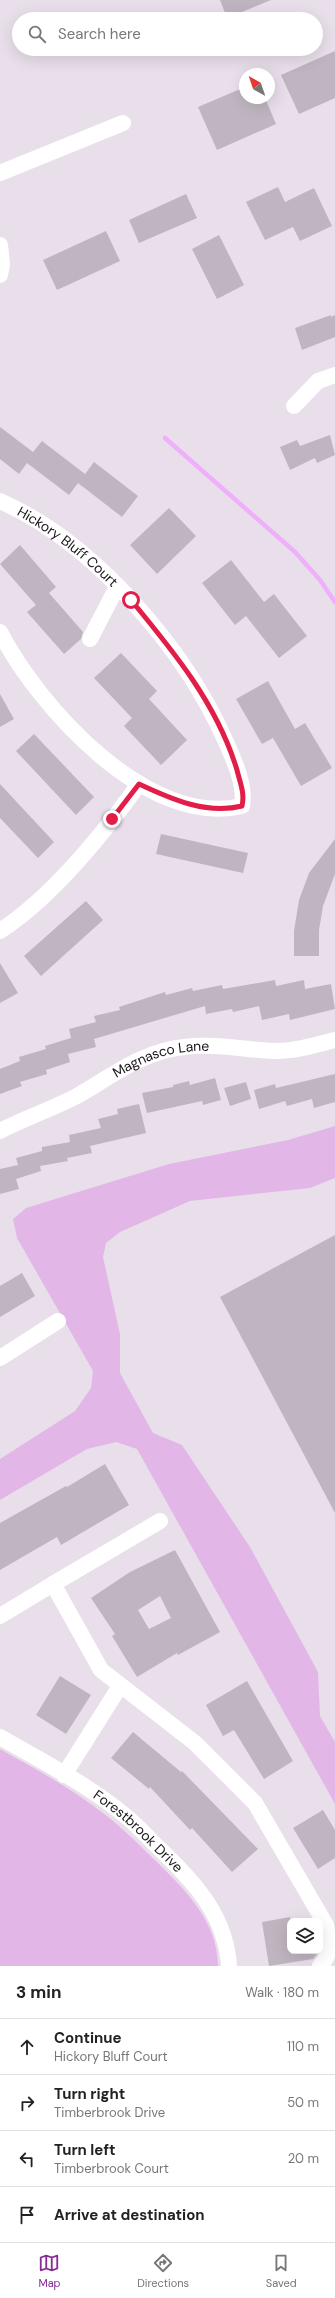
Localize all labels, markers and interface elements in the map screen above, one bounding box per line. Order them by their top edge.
search box [12,12,323,56]
icon: search [26,23,48,45]
text: Search here [58,24,141,44]
north arrow [239,68,275,104]
street label: Hickory Bluff Court [14,502,122,590]
route start [122,591,140,609]
route end [103,810,121,828]
street label: Magnasco Lane [109,1037,209,1082]
street label: Forestbrook Drive [90,1786,187,1876]
map controls [287,1918,323,1954]
button: layers [287,1918,323,1954]
text: 3 min [16,1981,61,2003]
text: Walk · 180 m [245,1984,319,2001]
text: Continue [54,2028,122,2048]
icon: ahead [16,2036,38,2058]
text: 110 m [287,2038,319,2055]
text: Hickory Bluff Court [54,2048,168,2065]
text: Turn right [54,2084,125,2104]
icon: right [16,2092,38,2114]
text: 50 m [287,2094,319,2111]
text: Timberbrook Drive [54,2104,165,2121]
text: Turn left [54,2140,115,2160]
icon: left [16,2148,38,2170]
text: 20 m [288,2150,319,2167]
text: Timberbrook Court [54,2160,169,2177]
icon: arrive [16,2204,38,2226]
text: Arrive at destination [54,2205,205,2225]
tab: Map [38,2252,61,2290]
tab: Directions [137,2252,189,2290]
tab: Saved [266,2252,297,2290]

